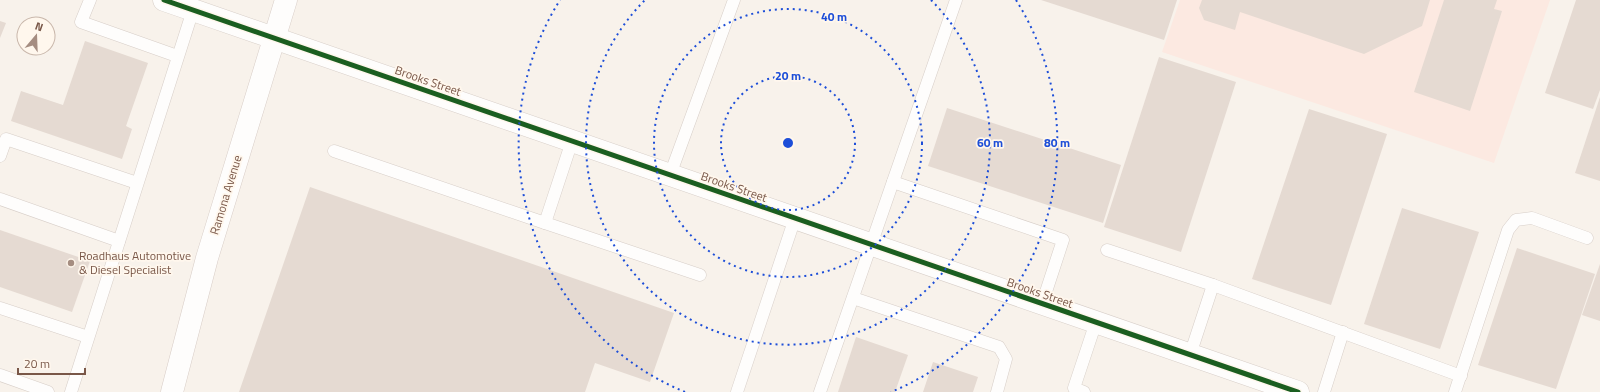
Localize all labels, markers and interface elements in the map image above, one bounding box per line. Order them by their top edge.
text: 40 m [821,7,847,26]
north arrow [16,16,56,56]
text: N [33,18,45,35]
street label: Brooks Street [392,60,465,101]
text: 20 m [775,66,801,85]
text: 60 m [977,133,1003,152]
text: 80 m [1044,133,1070,152]
centre of rings [781,136,795,150]
street label: Ramona Avenue [204,153,247,237]
street label: Brooks Street [698,166,771,207]
place label: Roadhaus Automotive & Diesel Specialist [79,246,191,279]
marker: Roadhaus Automotive & Diesel Specialist [66,258,76,268]
street label: Brooks Street [1004,272,1077,313]
scale bar [18,350,85,376]
text: 20 m [24,354,50,373]

